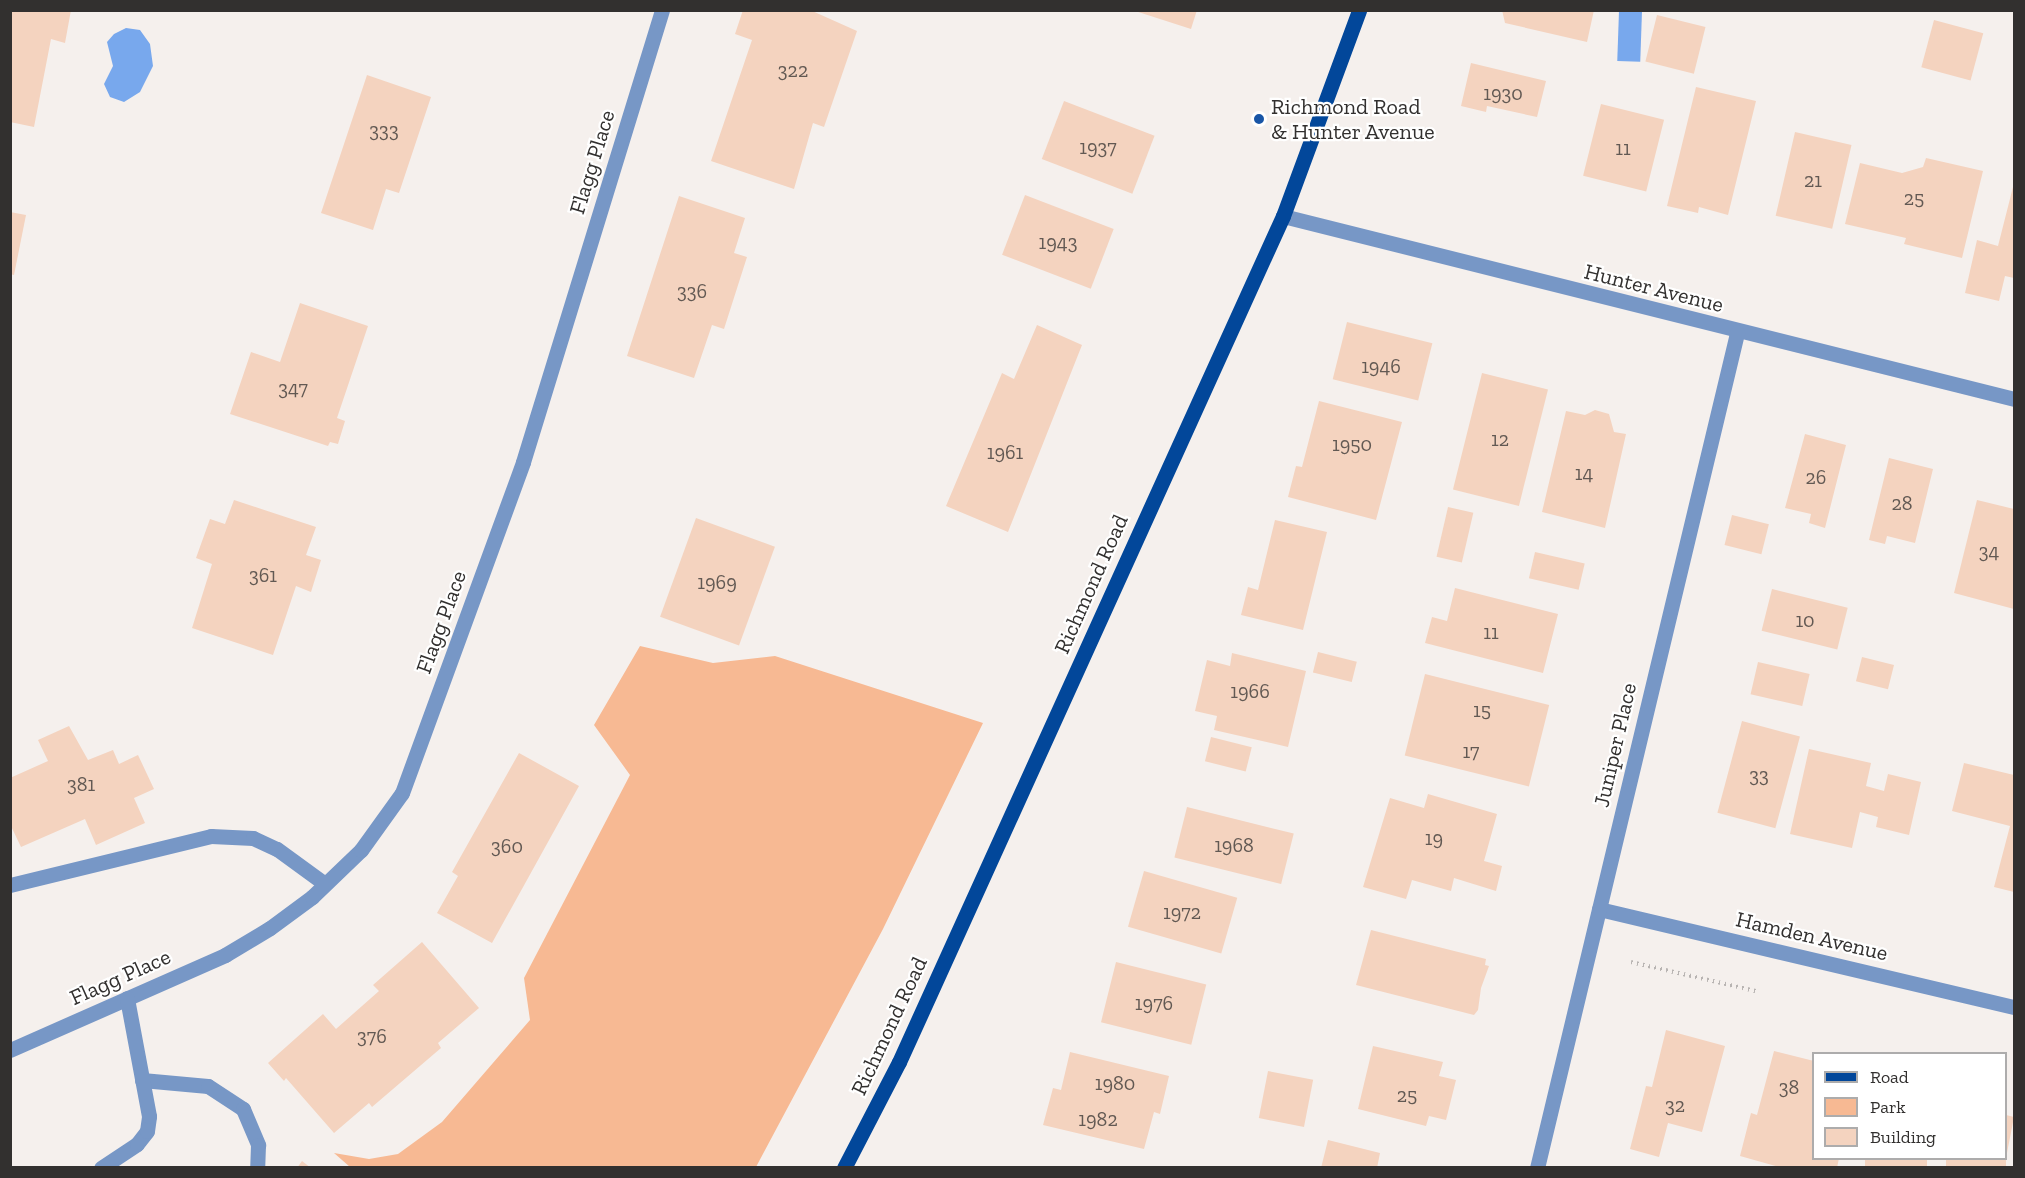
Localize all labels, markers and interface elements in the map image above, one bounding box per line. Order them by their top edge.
house number: 322 [778,58,808,82]
house number: 1930 [1483,81,1523,105]
place label: Richmond Road & Hunter Avenue [1271,93,1436,144]
street label: Flagg Place [564,107,620,217]
marker: Richmond Road & Hunter Avenue [1252,112,1266,126]
house number: 333 [369,118,399,142]
house number: 1937 [1079,135,1117,159]
house number: 11 [1615,136,1631,160]
house number: 21 [1804,168,1822,192]
house number: 25 [1904,186,1924,210]
house number: 1943 [1039,230,1077,254]
street label: Hunter Avenue [1581,258,1727,318]
house number: 336 [677,279,707,303]
house number: 1946 [1361,354,1401,378]
house number: 347 [278,376,308,400]
house number: 12 [1491,427,1509,451]
house number: 1950 [1332,432,1372,456]
house number: 1961 [987,440,1023,464]
house number: 14 [1575,461,1593,485]
house number: 26 [1806,465,1826,489]
house number: 28 [1891,491,1913,515]
street label: Richmond Road [1049,510,1133,658]
house number: 34 [1979,539,1999,563]
house number: 361 [249,563,277,587]
street label: Flagg Place [410,567,472,677]
house number: 1969 [697,570,737,594]
house number: 10 [1795,608,1815,632]
house number: 11 [1483,620,1499,644]
house number: 1966 [1230,679,1270,703]
street label: Juniper Place [1588,680,1642,810]
house number: 15 [1473,698,1491,722]
house number: 17 [1463,739,1479,763]
house number: 33 [1749,763,1769,787]
house number: 381 [67,772,95,796]
house number: 19 [1425,826,1443,850]
house number: 1968 [1214,833,1254,857]
house number: 360 [491,834,523,858]
house number: 1972 [1163,900,1201,924]
street label: Hamden Avenue [1733,906,1891,966]
street label: Flagg Place [66,943,174,1011]
street label: Richmond Road [845,953,933,1099]
house number: 1976 [1135,991,1173,1015]
house number: 376 [357,1024,387,1048]
legend [1812,1052,2007,1160]
text: Road [1870,1066,1909,1088]
house number: 1980 [1095,1071,1135,1095]
house number: 38 [1779,1075,1799,1099]
house number: 25 [1397,1083,1417,1107]
house number: 32 [1665,1093,1685,1117]
text: Park [1870,1096,1906,1118]
house number: 1982 [1078,1107,1118,1131]
text: Building [1870,1126,1936,1148]

